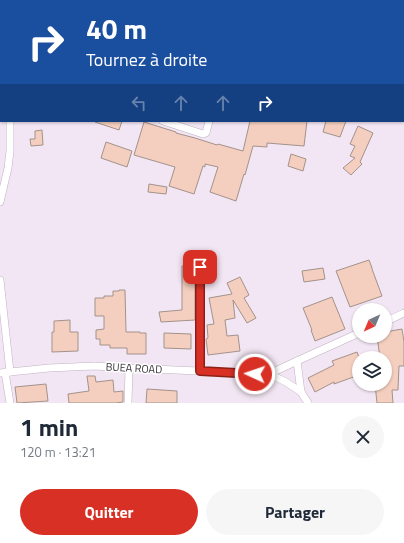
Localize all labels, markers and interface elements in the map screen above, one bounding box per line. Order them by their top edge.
text: 40 m [86,7,147,50]
icon: right [20,16,72,68]
text: Tournez à droite [86,46,207,73]
icon: left [128,92,150,114]
icon: ahead [170,92,192,114]
icon: ahead [212,92,234,114]
icon: right [254,92,276,114]
pin [183,250,217,284]
icon: arrive [189,256,211,278]
north arrow [352,303,392,343]
map controls [352,303,392,391]
button: layers [352,351,392,391]
position arrow [234,353,276,395]
street label: BUEA ROAD [105,359,163,377]
text: 1 min [20,409,78,445]
button: close [342,416,384,458]
text: 120 m · 13:21 [20,442,96,462]
button: Quitter [20,489,198,535]
button: Partager [206,489,384,535]

